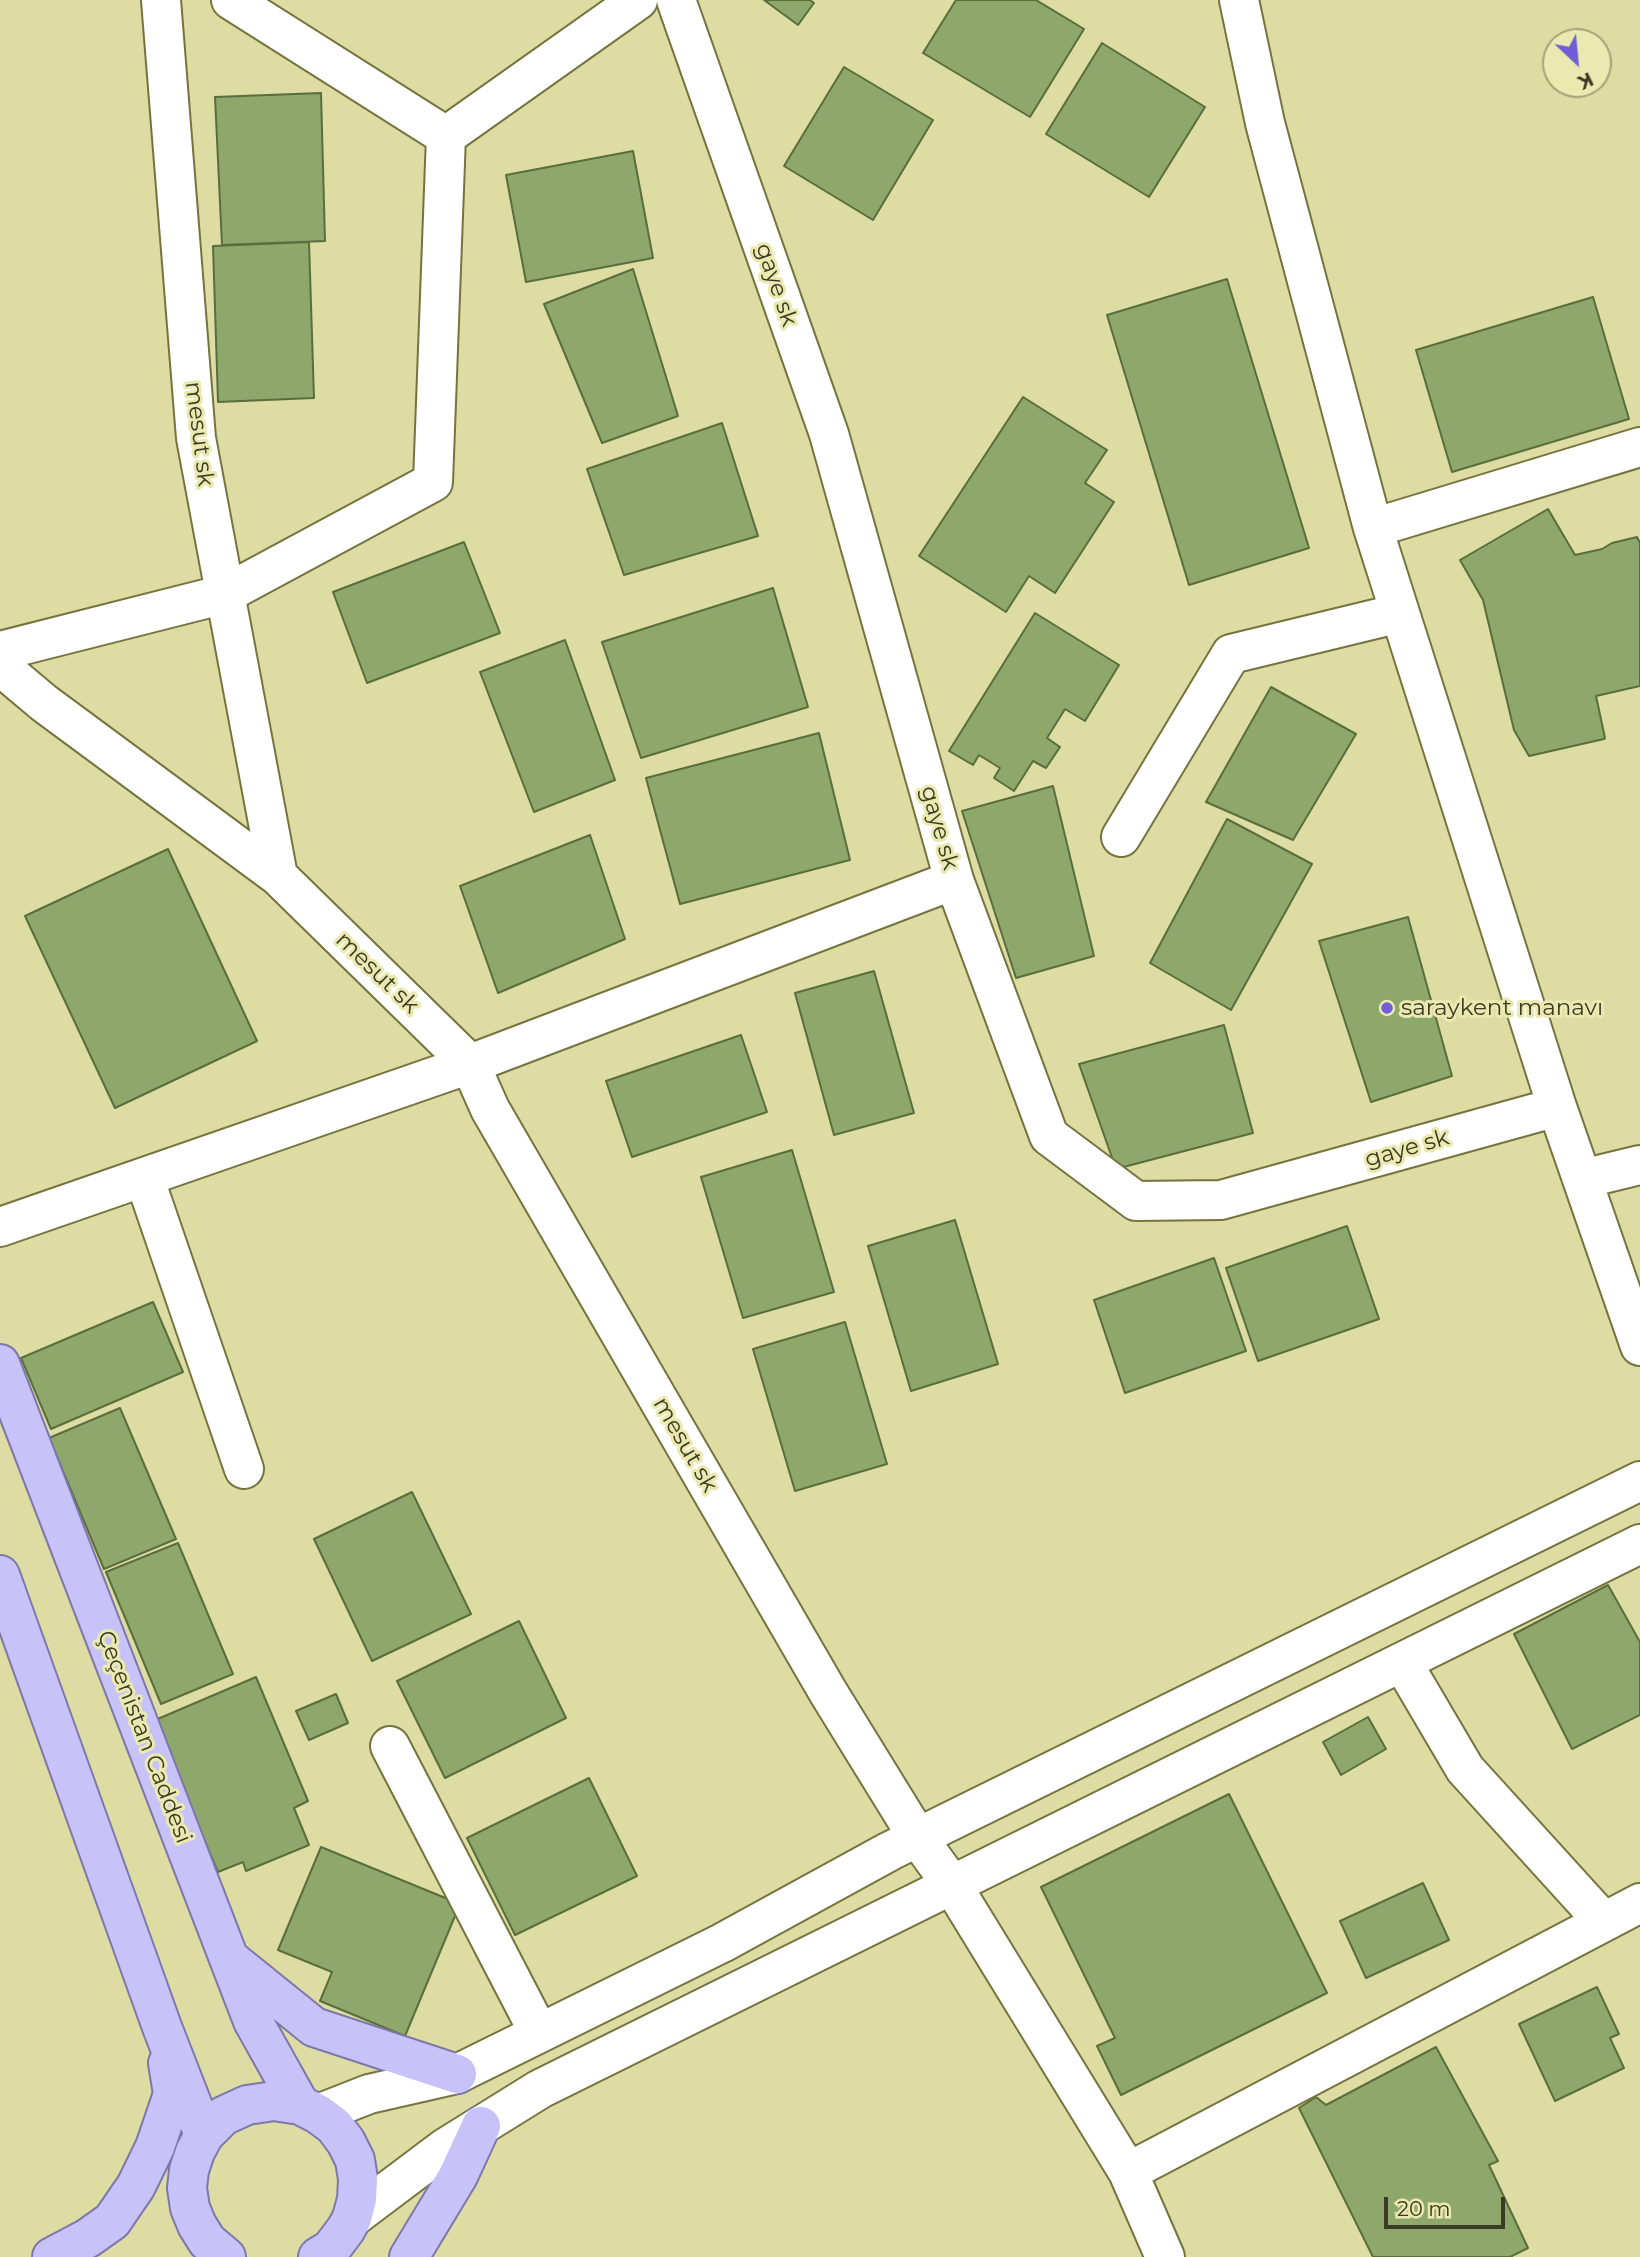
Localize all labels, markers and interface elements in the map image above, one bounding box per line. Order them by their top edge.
north arrow [1542,28,1612,98]
text: K [1574,67,1597,94]
street label: gaye sk [749,240,803,330]
street label: mesut sk [179,380,219,488]
street label: gaye sk [914,783,964,873]
street label: mesut sk [330,926,424,1020]
place label: saraykent manavı [1401,994,1603,1022]
marker: saraykent manavı [1379,1000,1395,1016]
street label: gaye sk [1362,1124,1452,1174]
street label: mesut sk [647,1392,723,1498]
street label: Çeçenistan Caddesi [91,1627,197,1847]
scale bar [1388,2184,1509,2228]
text: 20 m [1397,2196,1451,2221]

